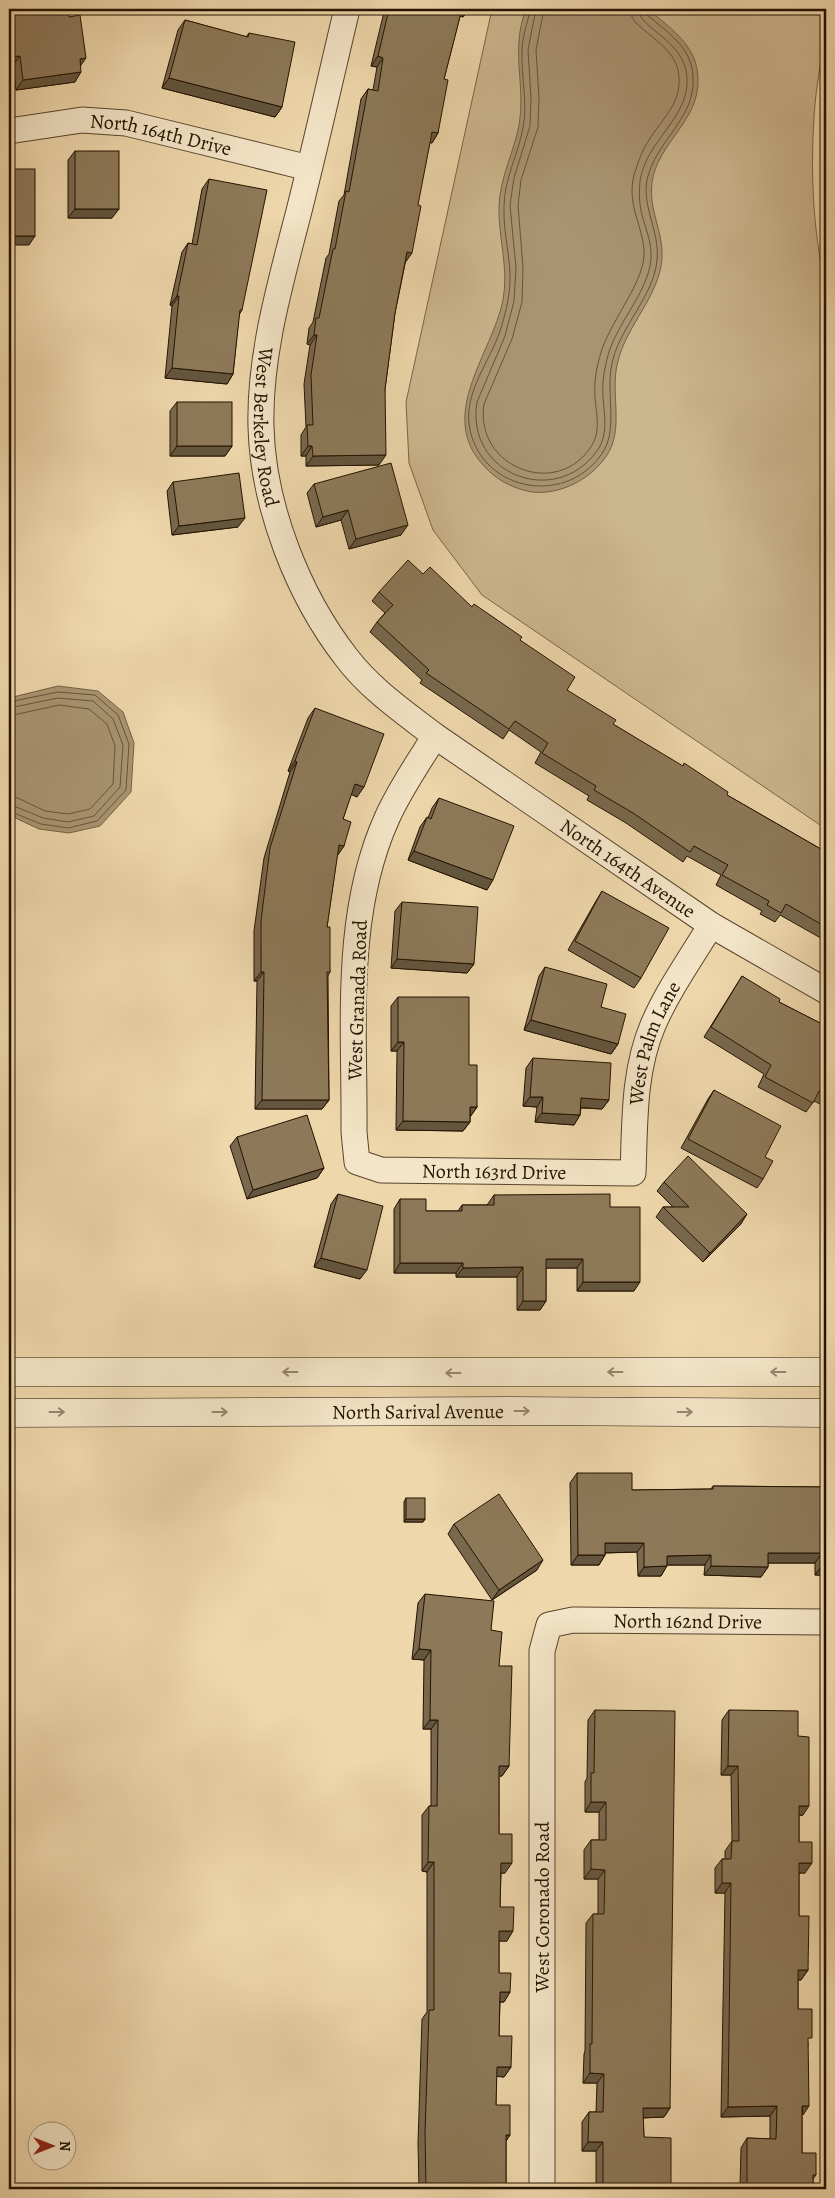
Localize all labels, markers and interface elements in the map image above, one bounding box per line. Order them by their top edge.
street label: North 164th Drive [89,108,234,162]
street label: West Berkeley Road [247,345,285,510]
street label: North 164th Avenue [555,813,701,925]
street label: West Granada Road [341,919,374,1082]
street label: West Palm Lane [623,976,687,1107]
street label: North 163rd Drive [422,1157,566,1186]
one-way arrow [282,1367,298,1377]
one-way arrow [607,1367,624,1377]
one-way arrow [770,1367,786,1377]
one-way arrow [445,1368,461,1378]
street label: North Sarival Avenue [332,1398,504,1426]
one-way arrow [514,1406,530,1416]
one-way arrow [212,1407,228,1417]
one-way arrow [676,1407,693,1417]
one-way arrow [49,1408,65,1417]
street label: North 162nd Drive [613,1607,762,1635]
street label: West Coronado Road [529,1821,556,1993]
north arrow [28,2120,78,2170]
text: N [55,2141,74,2151]

